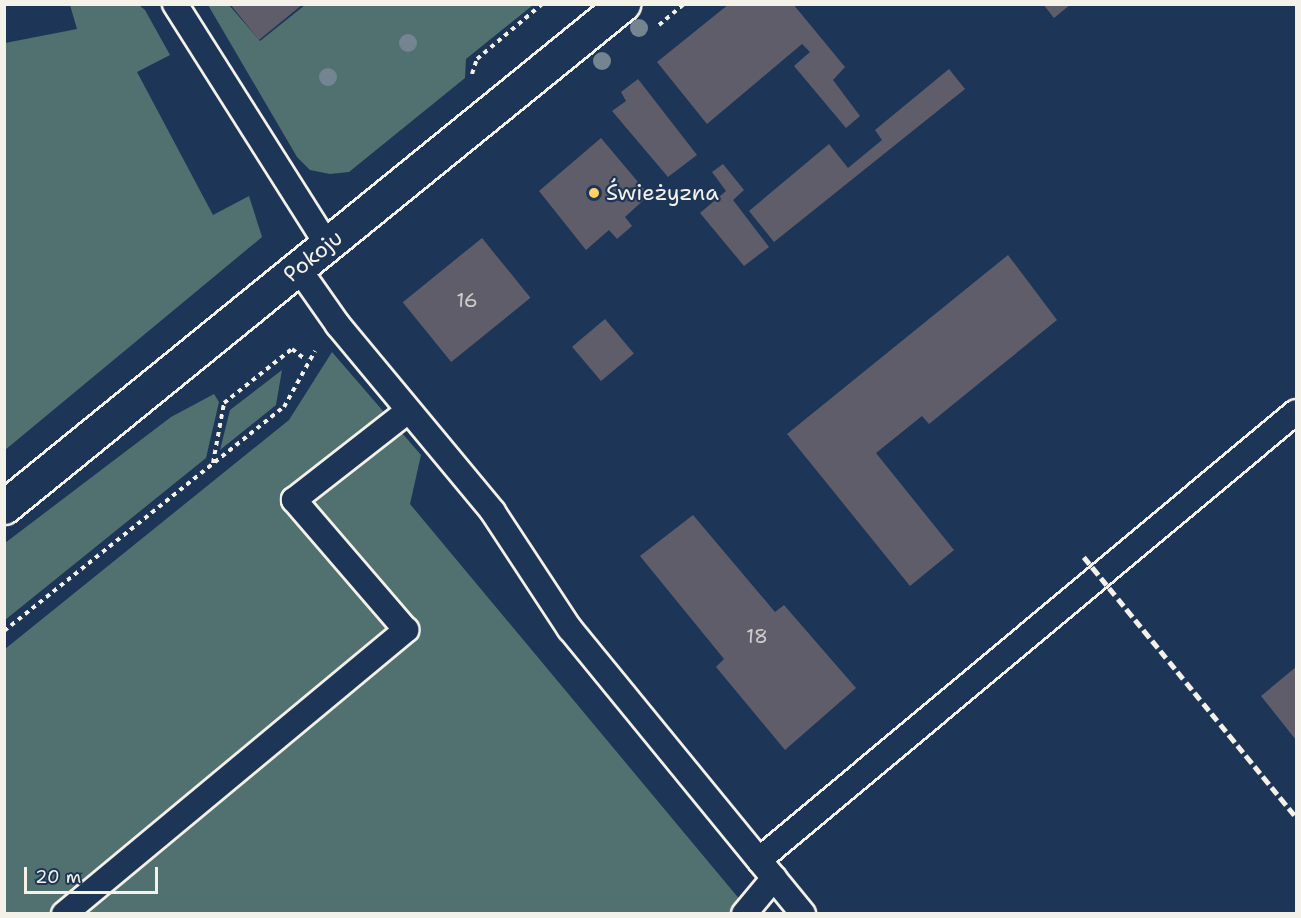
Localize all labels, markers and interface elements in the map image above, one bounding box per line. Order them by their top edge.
place label: Świeżyzna [606,180,719,206]
marker: Świeżyzna [587,186,601,200]
street label: Pokoju [278,224,348,288]
house number: 16 [456,288,478,312]
house number: 18 [746,624,768,648]
scale bar [27,855,160,893]
text: 20 m [35,865,81,889]

